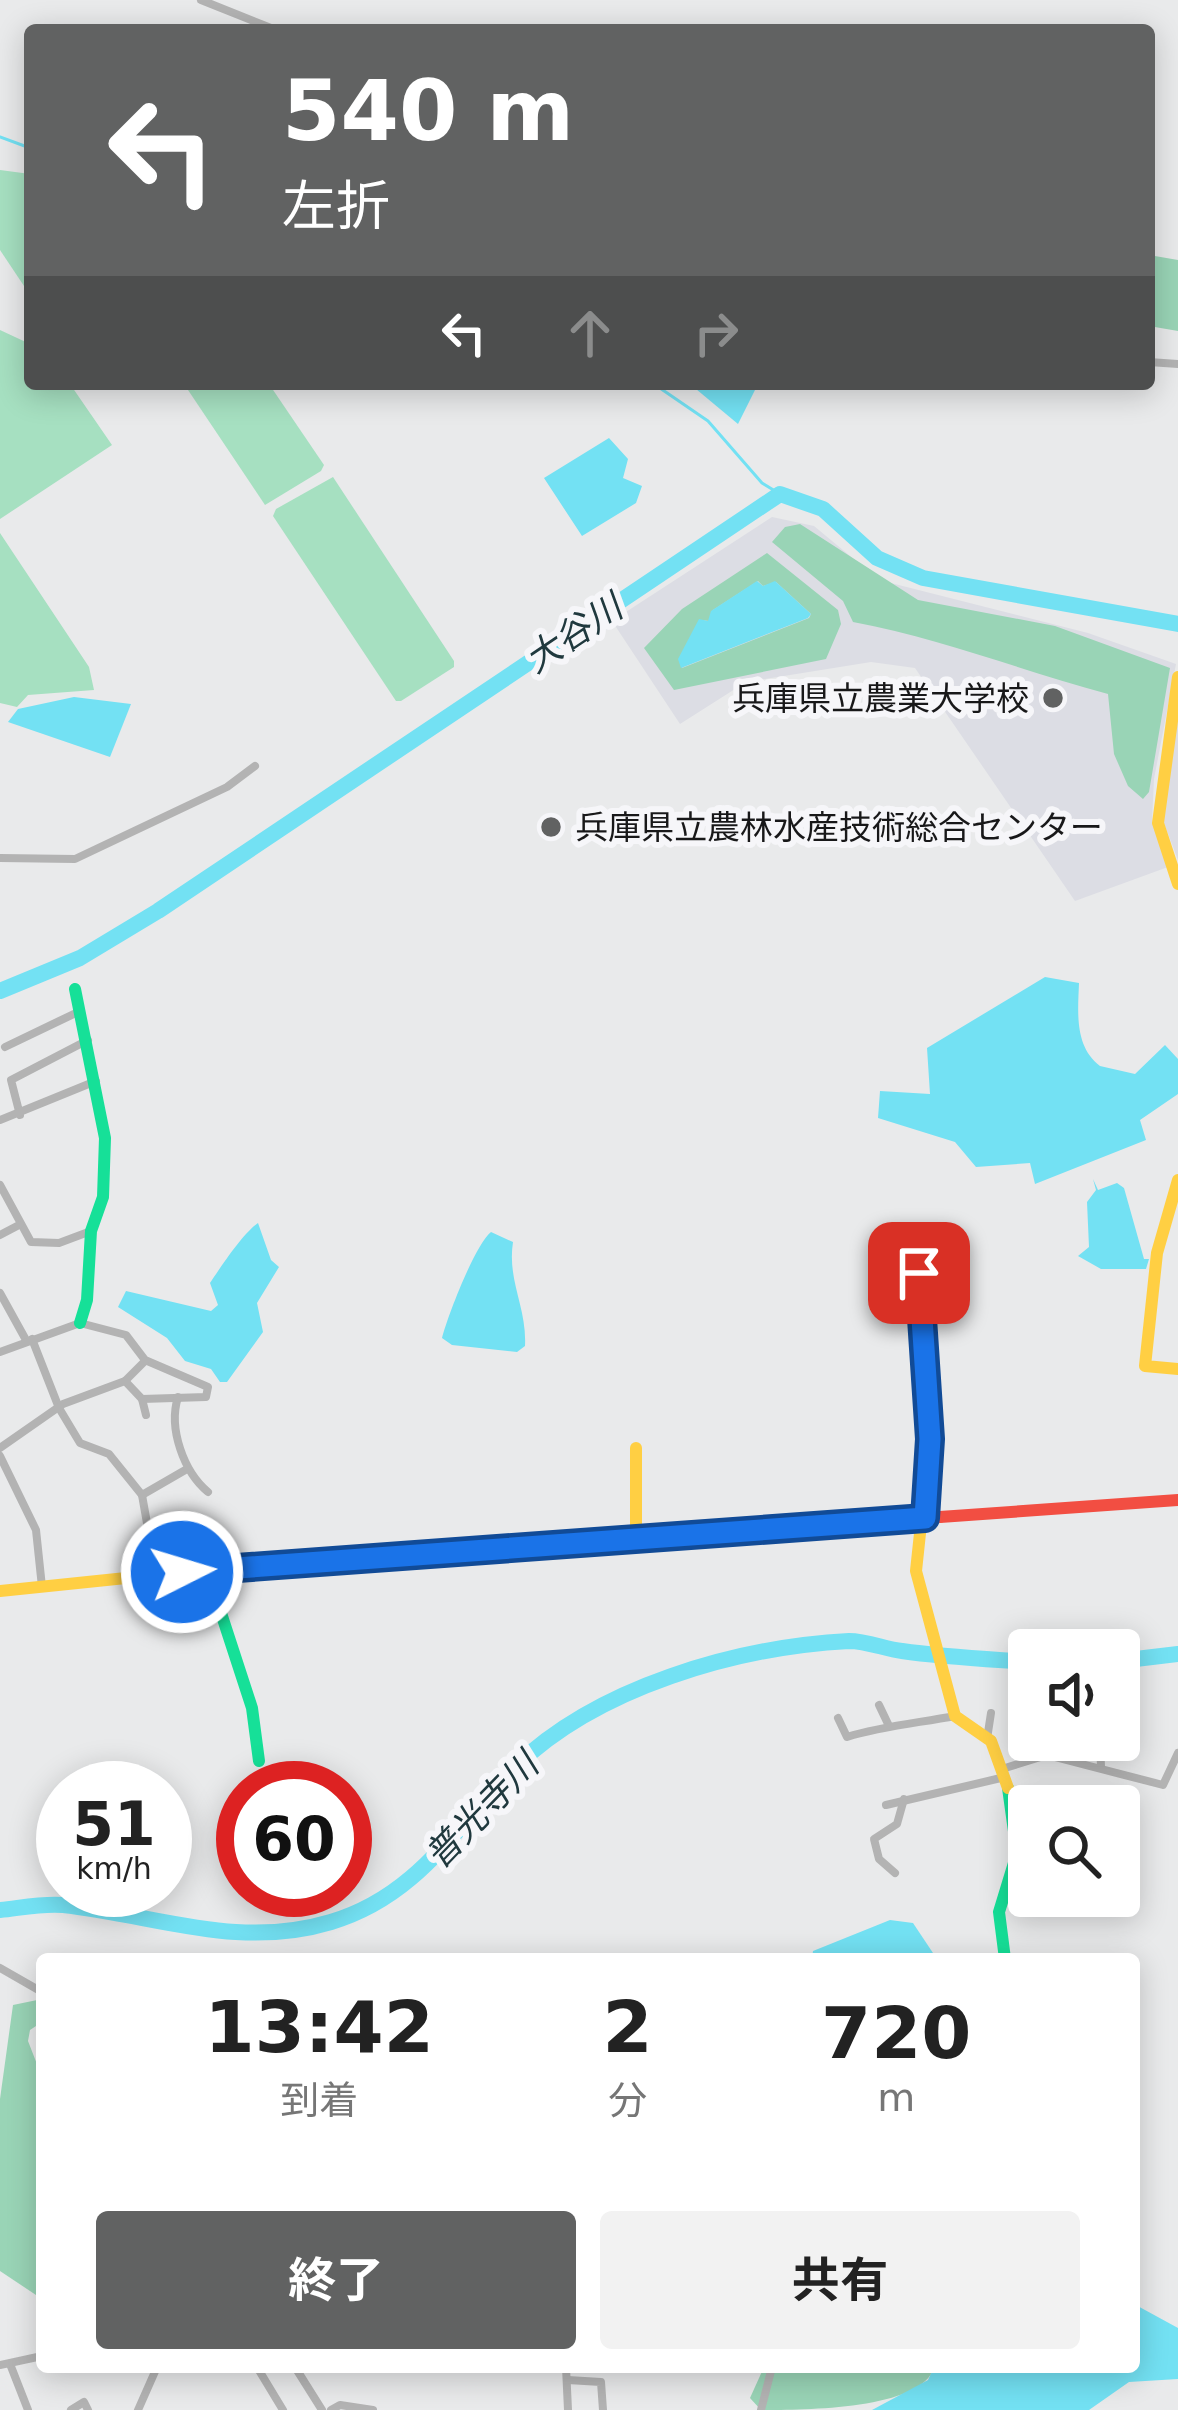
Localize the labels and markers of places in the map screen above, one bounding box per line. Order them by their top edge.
place label: 兵庫県立農業大学校 [732,679,1029,718]
marker: 兵庫県立農業大学校 [1040,685,1066,711]
place label: 兵庫県立農林水産技術総合センター [575,808,1103,847]
marker: 兵庫県立農林水産技術総合センター [538,814,564,840]
pin [868,1222,970,1324]

